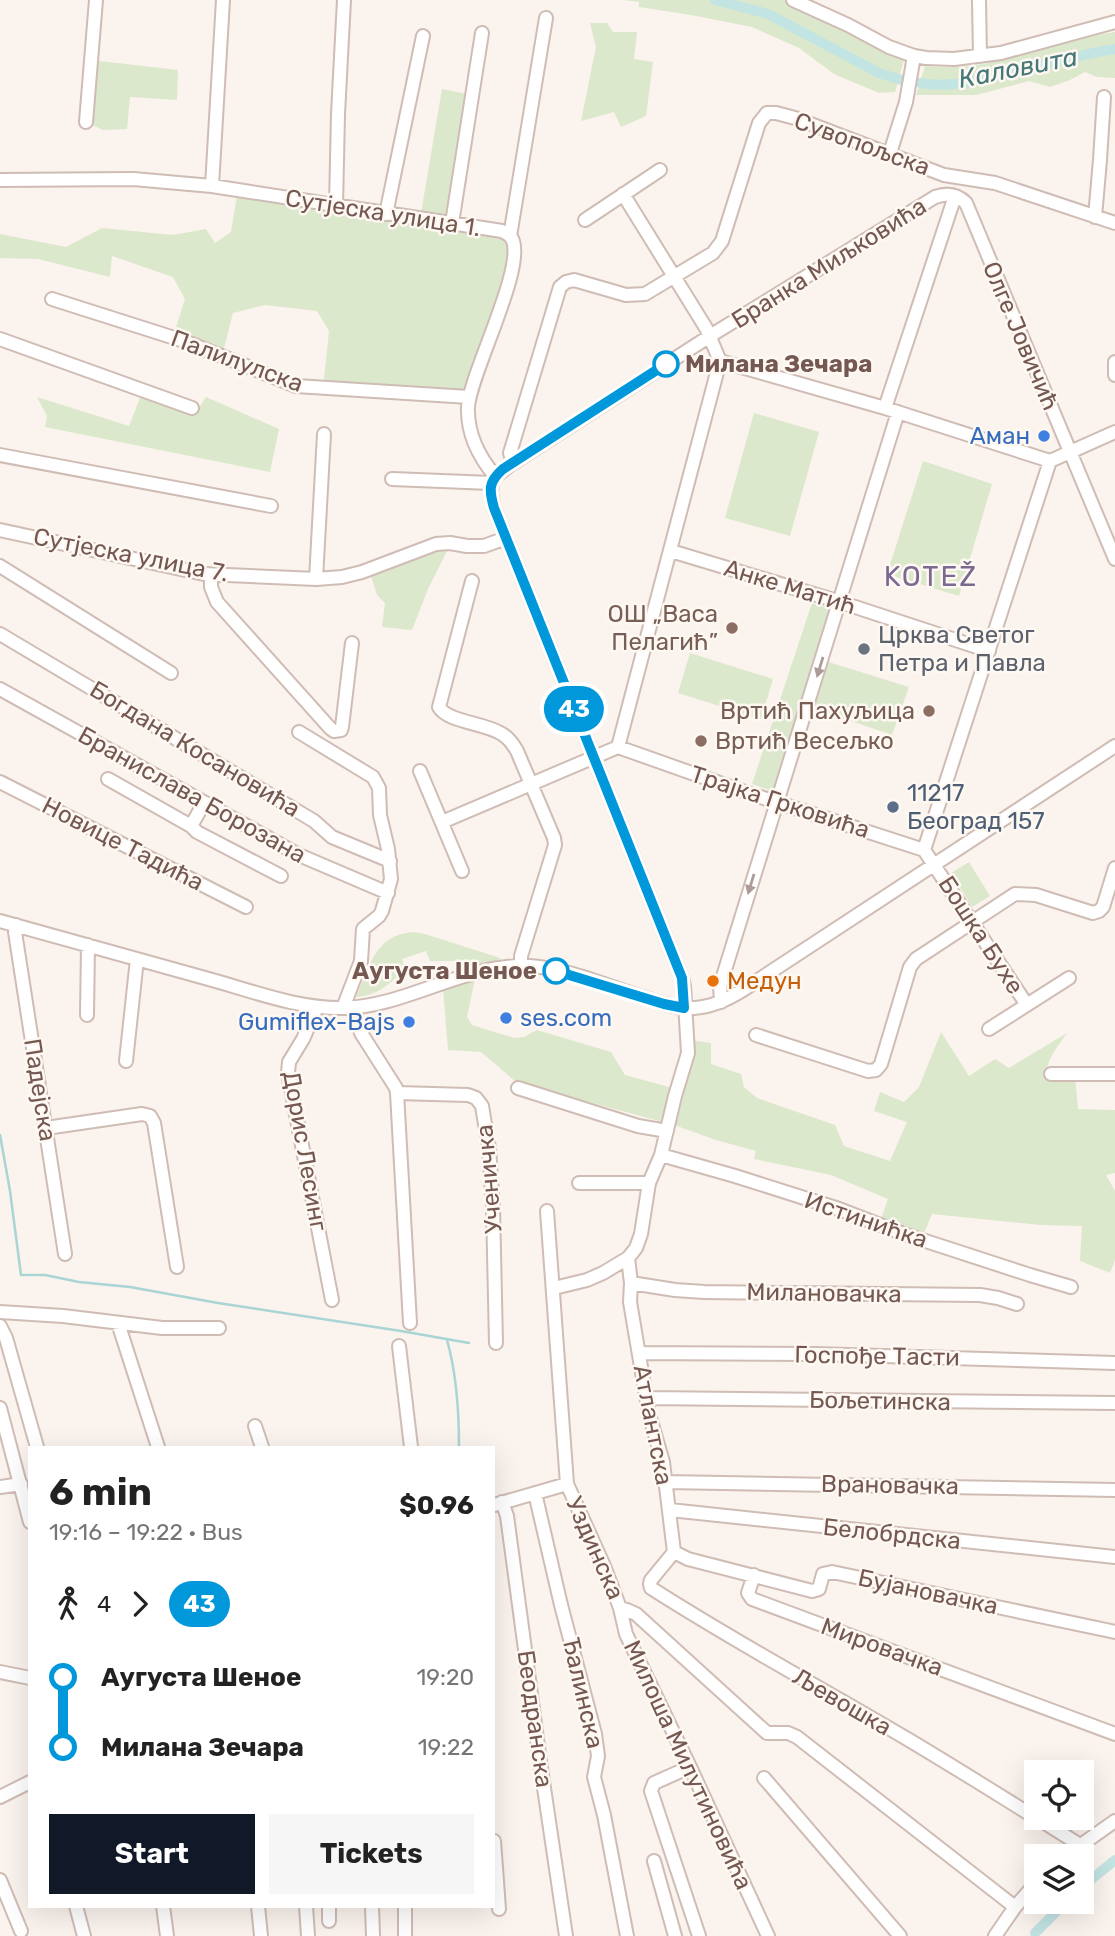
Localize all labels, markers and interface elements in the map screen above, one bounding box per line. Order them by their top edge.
water label: Каловита [956,41,1080,95]
street label: Сувопољска [790,107,934,181]
street label: Сутјеска улица 1. [283,184,483,242]
street label: Бранка Миљковића [727,192,931,334]
street label: Олге Јовичић [977,257,1065,415]
street label: Палилулска [167,324,307,398]
place label: Милана Зечара [685,350,872,378]
marker: Милана Зечара [653,351,679,377]
place label: Аман [970,422,1030,450]
marker: Аман [1036,428,1052,444]
street label: Сутјеска улица 7. [31,522,231,588]
street label: Анке Матић [721,554,859,620]
district label: KOTEŽ [884,560,978,593]
place label: ОШ „Васа Пелагић” [607,600,718,656]
marker: ОШ „Васа Пелагић” [724,620,740,636]
place label: Црква Светог Петра и Павла [878,621,1046,677]
marker: Црква Светог Петра и Павла [856,641,872,657]
one-way arrow [814,657,824,678]
street label: Богдана Косановића [85,675,305,823]
line badge: 43 [542,686,606,732]
text: 43 [558,695,590,723]
place label: Вртић Пахуљица [720,697,915,725]
marker: Вртић Пахуљица [921,703,937,719]
street label: Бранислава Борозана [73,721,311,869]
place label: Вртић Весељко [715,727,894,755]
marker: Вртић Весељко [693,733,709,749]
street label: Трајка Грковића [687,760,873,844]
place label: 11217 Београд 157 [907,779,1045,835]
street label: Новице Тадића [38,791,208,897]
marker: 11217 Београд 157 [885,799,901,815]
street label: Бошка Бухе [933,871,1029,999]
one-way arrow [746,874,756,895]
place label: Аугуста Шеное [352,957,537,985]
marker: Аугуста Шеное [543,958,569,984]
place label: Медун [727,967,802,995]
marker: Медун [705,973,721,989]
place label: ses.com [520,1004,612,1032]
place label: Gumiflex-Bajs [238,1008,395,1036]
marker: ses.com [498,1010,514,1026]
marker: Gumiflex-Bajs [401,1014,417,1030]
street label: Падејска [18,1037,62,1143]
street label: Дорис Лесинг [277,1069,333,1234]
street label: Ученичка [470,1123,508,1235]
street label: Истинићка [801,1186,931,1254]
street label: Милановачка [746,1278,902,1308]
street label: Госпође Тасти [794,1341,960,1371]
street label: Атлантска [628,1363,678,1487]
street label: Бољетинска [809,1386,951,1416]
text: 6 min [49,1469,152,1515]
street label: Врановачка [821,1470,959,1500]
text: $0.96 [399,1490,474,1521]
street label: Уздинска [560,1492,630,1604]
street label: Белобрдска [822,1513,962,1555]
text: 19:16 – 19:22 · Bus [49,1518,243,1546]
street label: Бујановачка [856,1564,1000,1620]
icon: walk [49,1585,87,1623]
icon: forward [121,1585,159,1623]
text: 4 [97,1590,111,1618]
text: 43 [183,1590,216,1618]
street label: Мировачка [817,1612,947,1682]
street label: Ђалинска [557,1635,609,1751]
street label: Милоша Милутиновића [618,1636,758,1894]
street label: Беодранска [511,1648,559,1790]
text: Аугуста Шеное [101,1662,301,1693]
text: 19:20 [417,1663,474,1691]
street label: Љевошка [788,1663,896,1741]
text: Милана Зечара [101,1732,304,1763]
text: 19:22 [418,1733,474,1761]
map controls [1024,1760,1094,1914]
button: locate [1024,1760,1094,1830]
button: Start [49,1814,255,1894]
button: Tickets [269,1814,474,1894]
button: layers [1024,1844,1094,1914]

